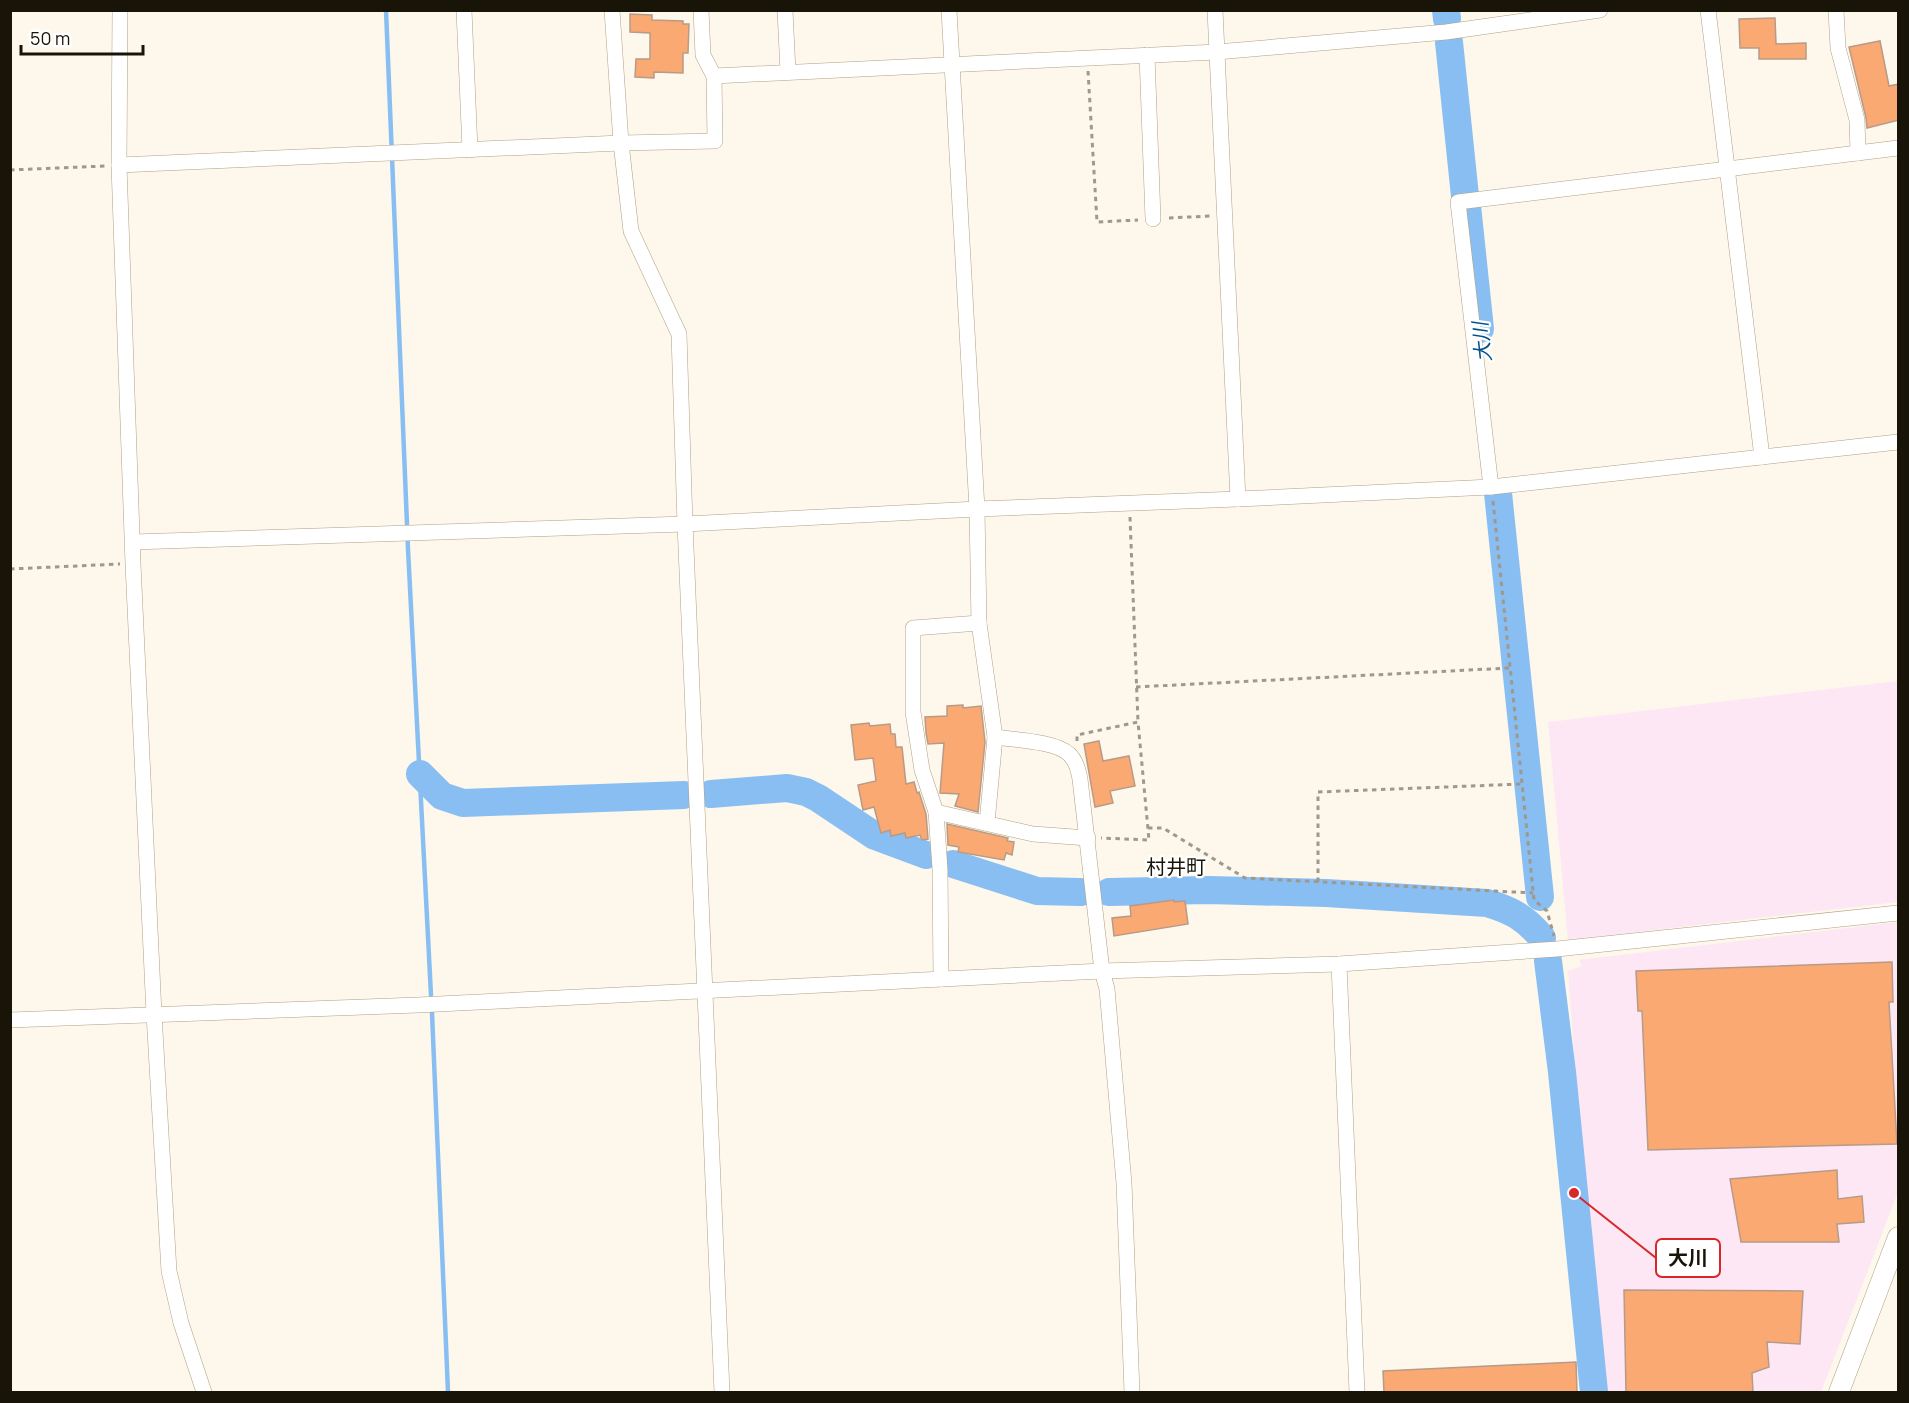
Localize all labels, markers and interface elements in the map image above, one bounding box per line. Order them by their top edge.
scale bar [21,18,142,56]
text: 50 m [30,26,70,50]
water label: 大川 [1466,319,1497,363]
district label: 村井町 [1146,853,1206,880]
callout: 大川 [1656,1239,1720,1277]
text: 大川 [1668,1244,1708,1271]

